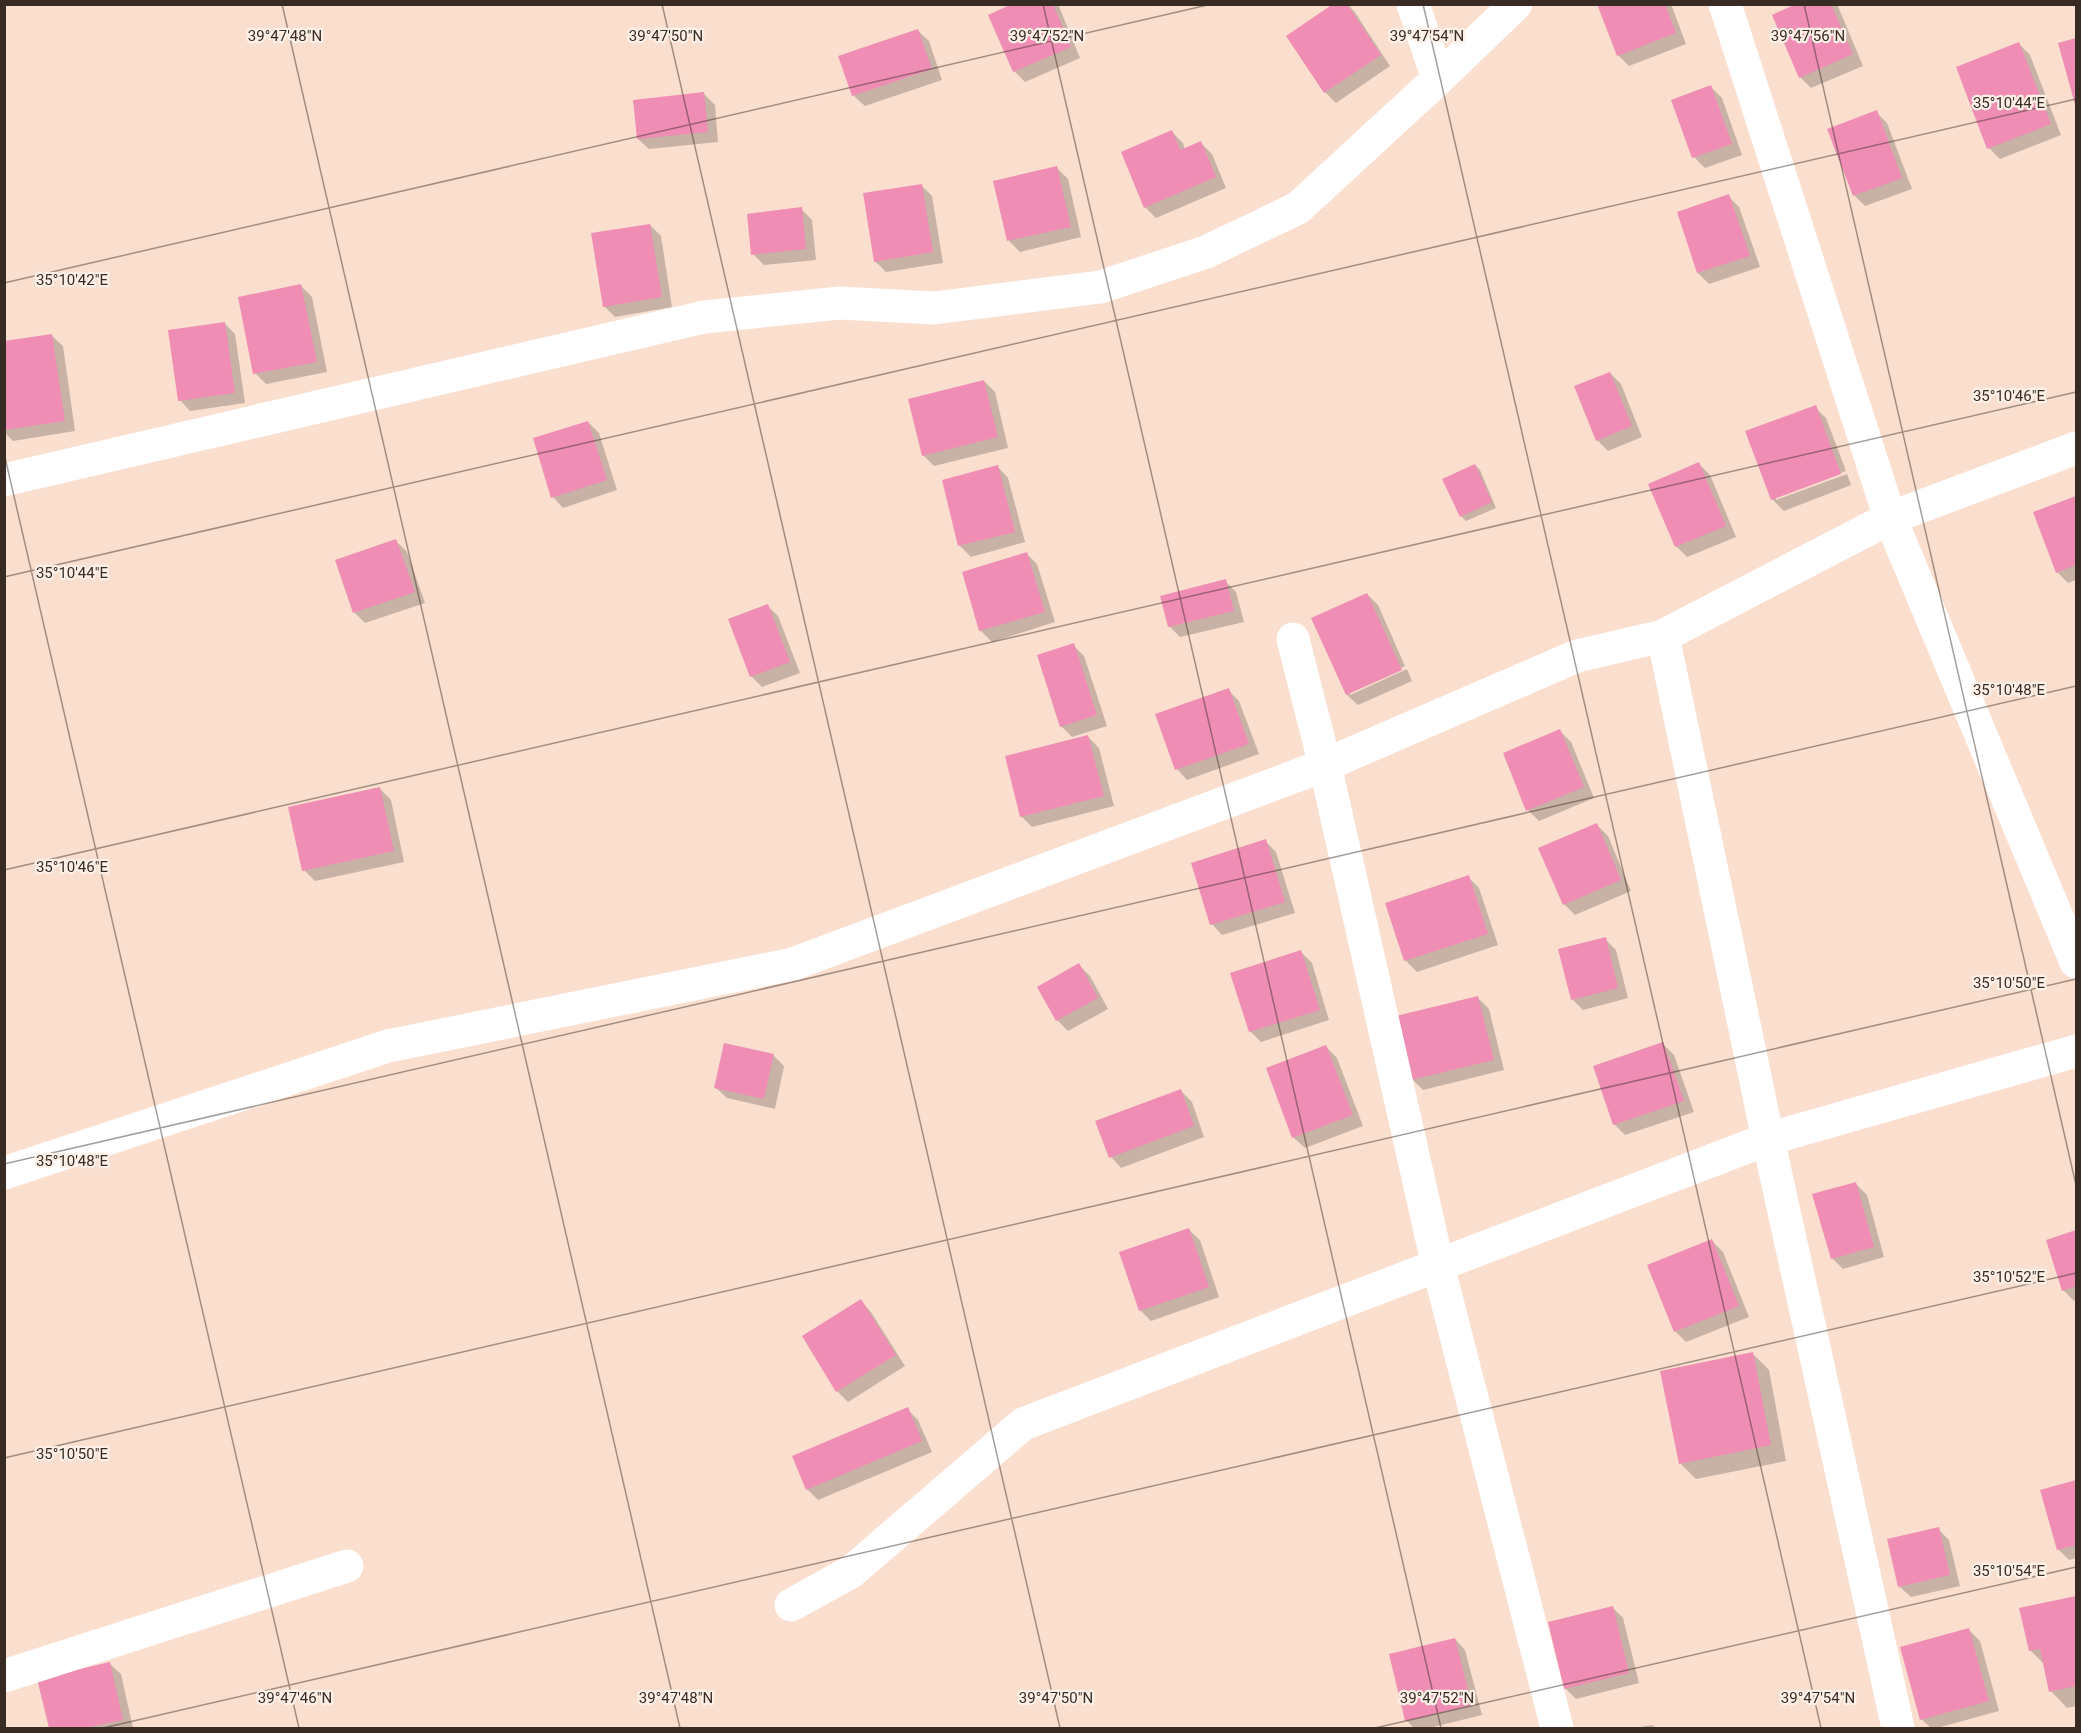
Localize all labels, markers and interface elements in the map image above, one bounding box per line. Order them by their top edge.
text: 39°47'48"N [248,27,322,45]
text: 39°47'50"N [629,27,703,45]
text: 39°47'52"N [1010,27,1084,45]
text: 39°47'54"N [1390,27,1464,45]
text: 39°47'56"N [1771,27,1845,45]
text: 35°10'44"E [1973,94,2046,112]
text: 35°10'42"E [36,271,109,289]
text: 35°10'46"E [1973,387,2046,405]
text: 35°10'44"E [36,564,109,582]
text: 35°10'48"E [1973,681,2046,699]
text: 35°10'46"E [36,858,109,876]
text: 35°10'50"E [1973,974,2046,992]
text: 35°10'48"E [36,1152,109,1170]
text: 35°10'52"E [1973,1268,2046,1286]
text: 35°10'50"E [36,1445,109,1463]
text: 35°10'54"E [1973,1562,2046,1580]
text: 39°47'46"N [258,1689,332,1707]
text: 39°47'48"N [639,1689,713,1707]
text: 39°47'50"N [1019,1689,1093,1707]
text: 39°47'52"N [1400,1689,1474,1707]
text: 39°47'54"N [1781,1689,1855,1707]

